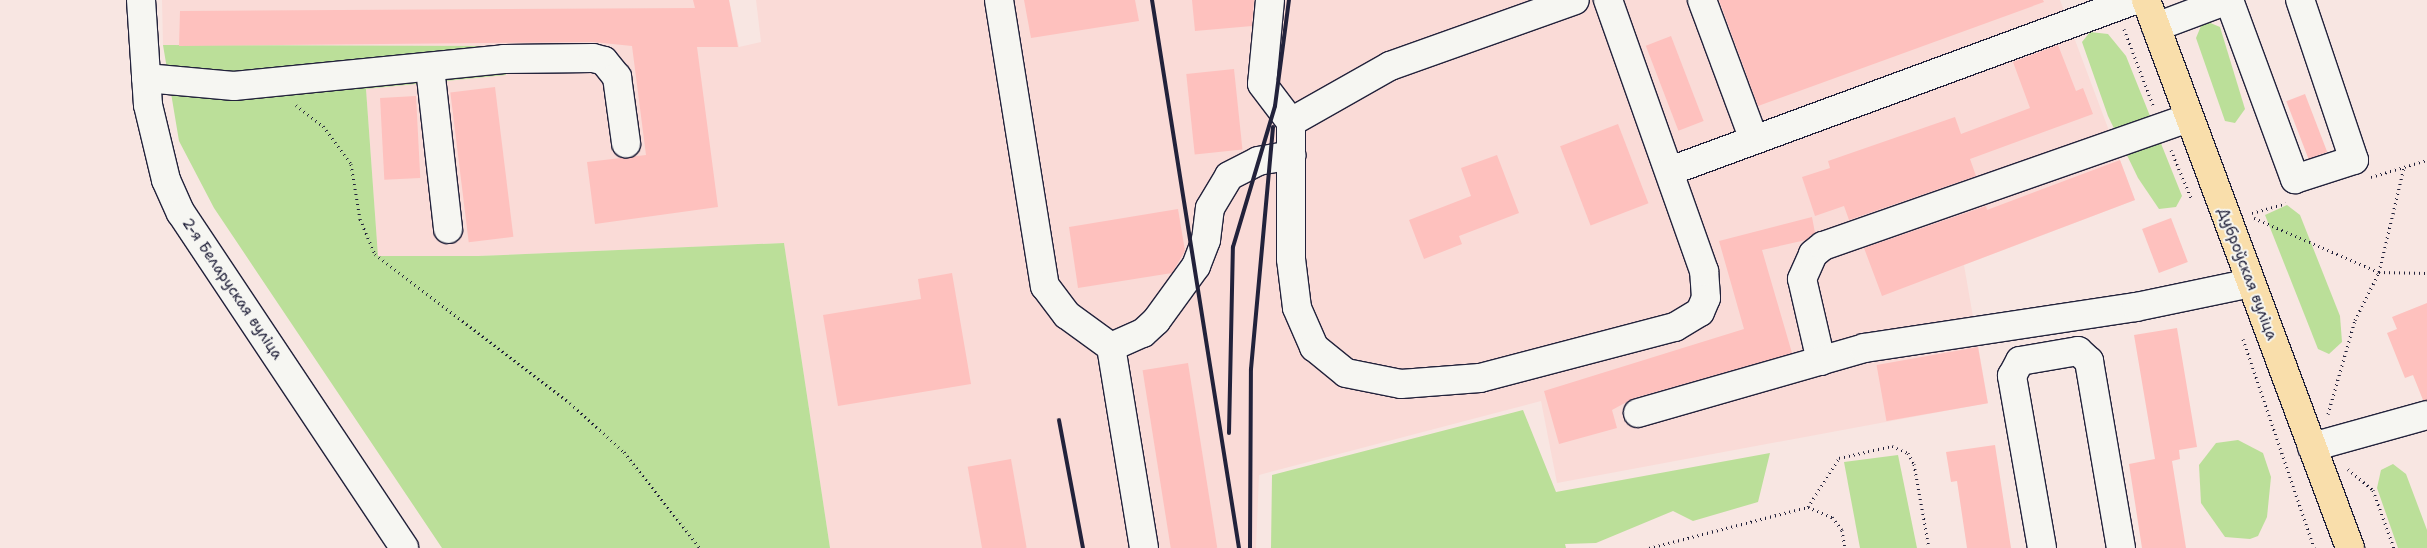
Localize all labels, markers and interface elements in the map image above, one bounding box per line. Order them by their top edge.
street label: Дуброўская вуліца [2213,205,2281,343]
street label: 2-я Беларуская вуліца [178,215,286,363]

